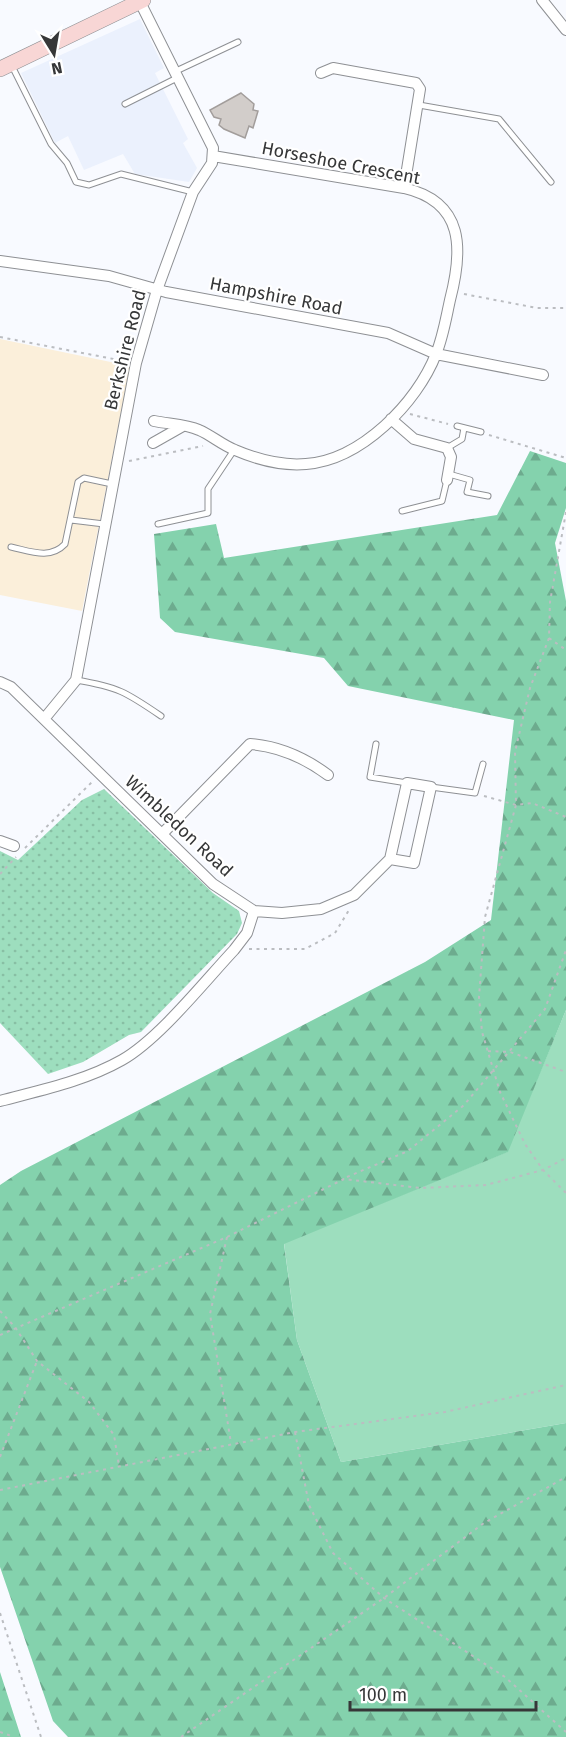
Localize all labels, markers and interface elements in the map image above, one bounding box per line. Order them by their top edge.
north arrow [24,24,84,84]
text: N [50,58,64,79]
street label: Horseshoe Crescent [260,137,423,189]
street label: Hampshire Road [208,272,344,320]
street label: Berkshire Road [99,287,151,413]
street label: Wimbledon Road [121,770,237,882]
scale bar [350,1674,536,1712]
text: 100 m [359,1684,407,1706]

